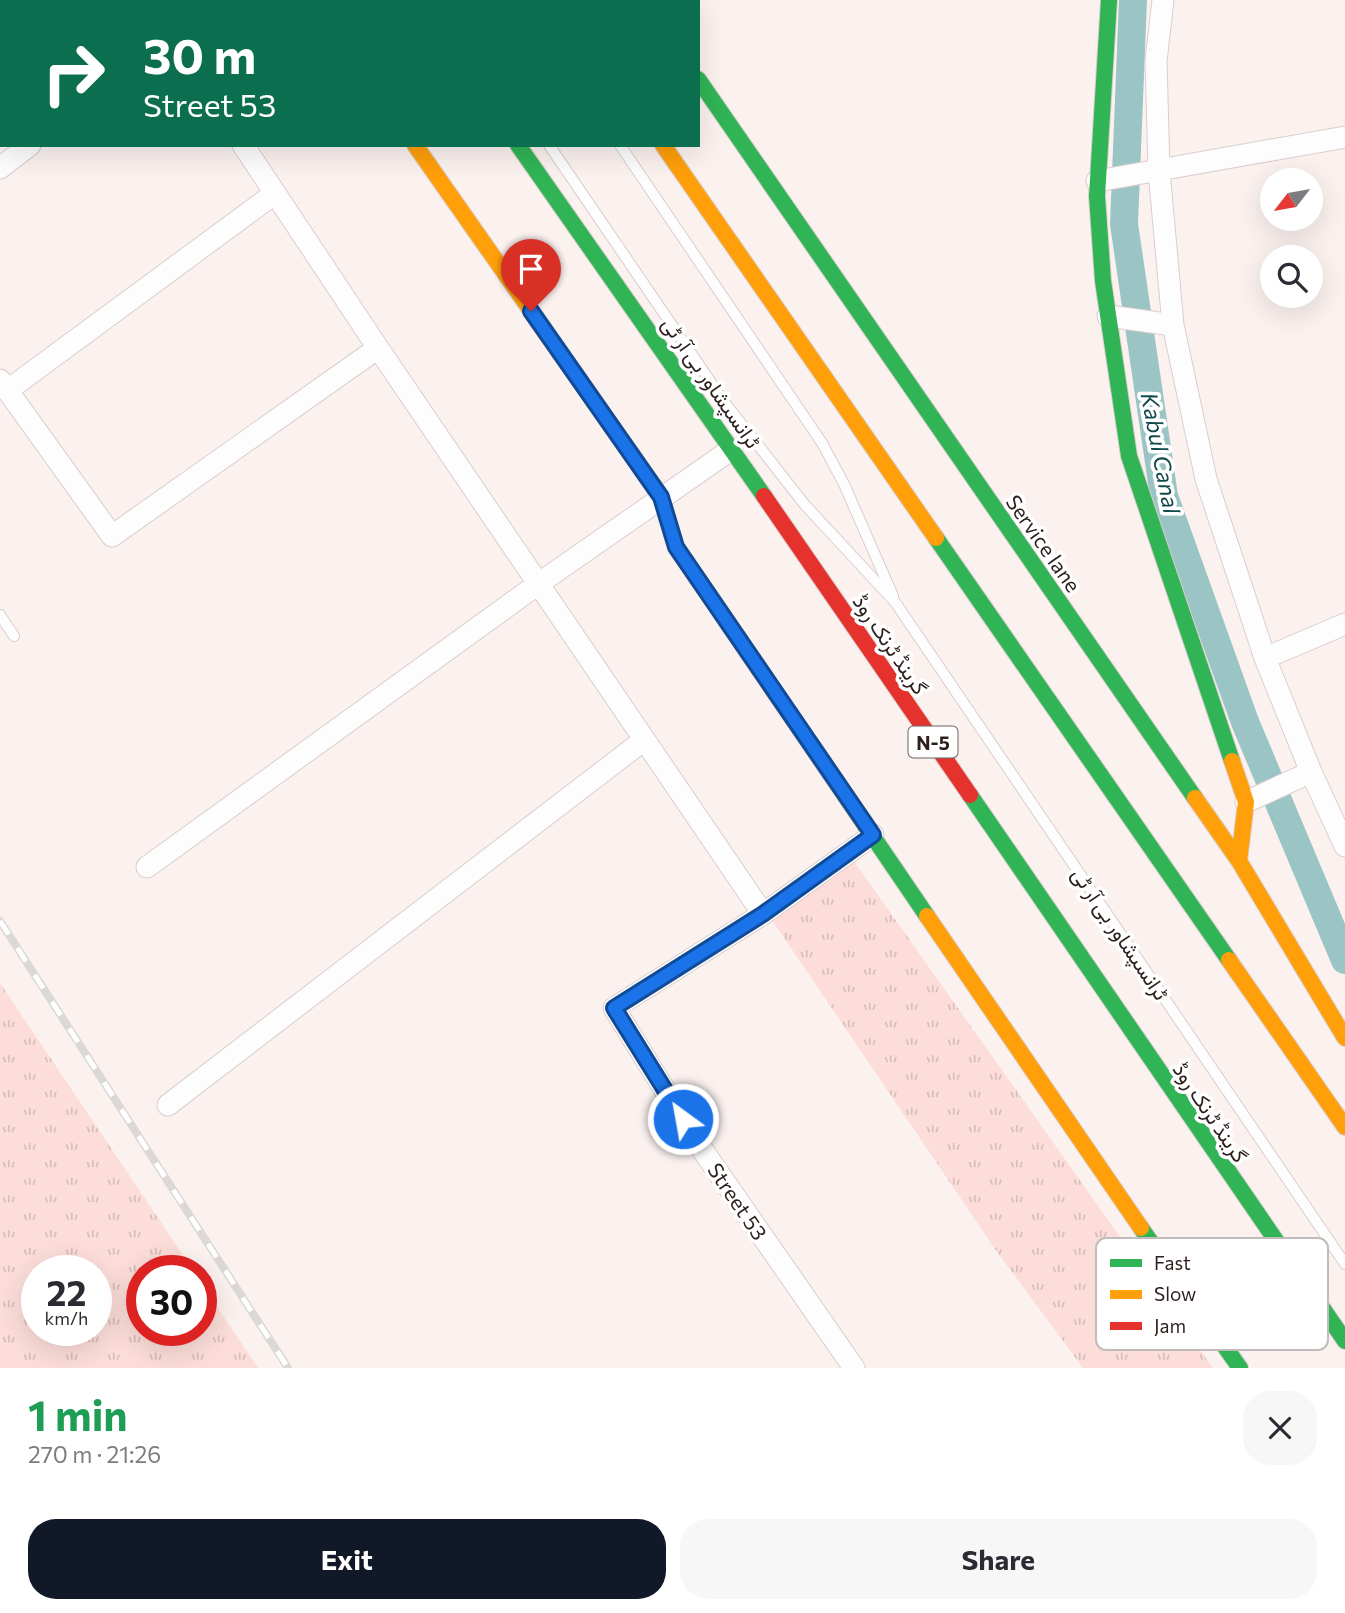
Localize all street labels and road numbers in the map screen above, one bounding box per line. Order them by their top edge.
street label: ٹرانسپشاور بی آر ٹی [655,312,767,454]
street label: Service lane [1001,490,1087,596]
street label: گرینڈ ٹرنک روڈ [847,589,934,700]
road number: N-5 [908,726,958,758]
street label: ٹرانسپشاور بی آر ٹی [1065,862,1175,1006]
street label: گرینڈ ٹرنک روڈ [1167,1057,1254,1168]
street label: Street 53 [703,1158,773,1244]

